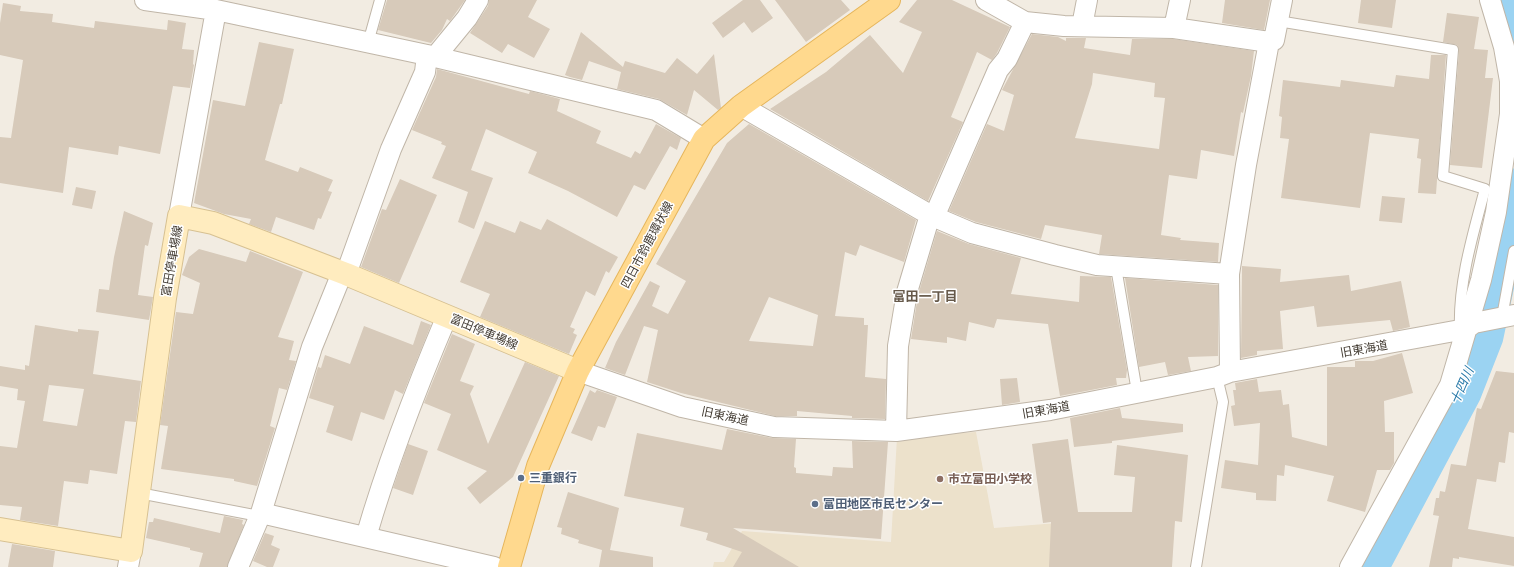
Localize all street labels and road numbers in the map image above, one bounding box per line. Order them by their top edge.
street label: 四日市鈴鹿環状線 [618,199,676,291]
street label: 富田停車場線 [159,224,185,298]
street label: 富田停車場線 [448,311,520,353]
street label: 旧東海道 [1339,338,1389,360]
street label: 旧東海道 [1021,399,1071,421]
street label: 旧東海道 [700,404,750,428]

